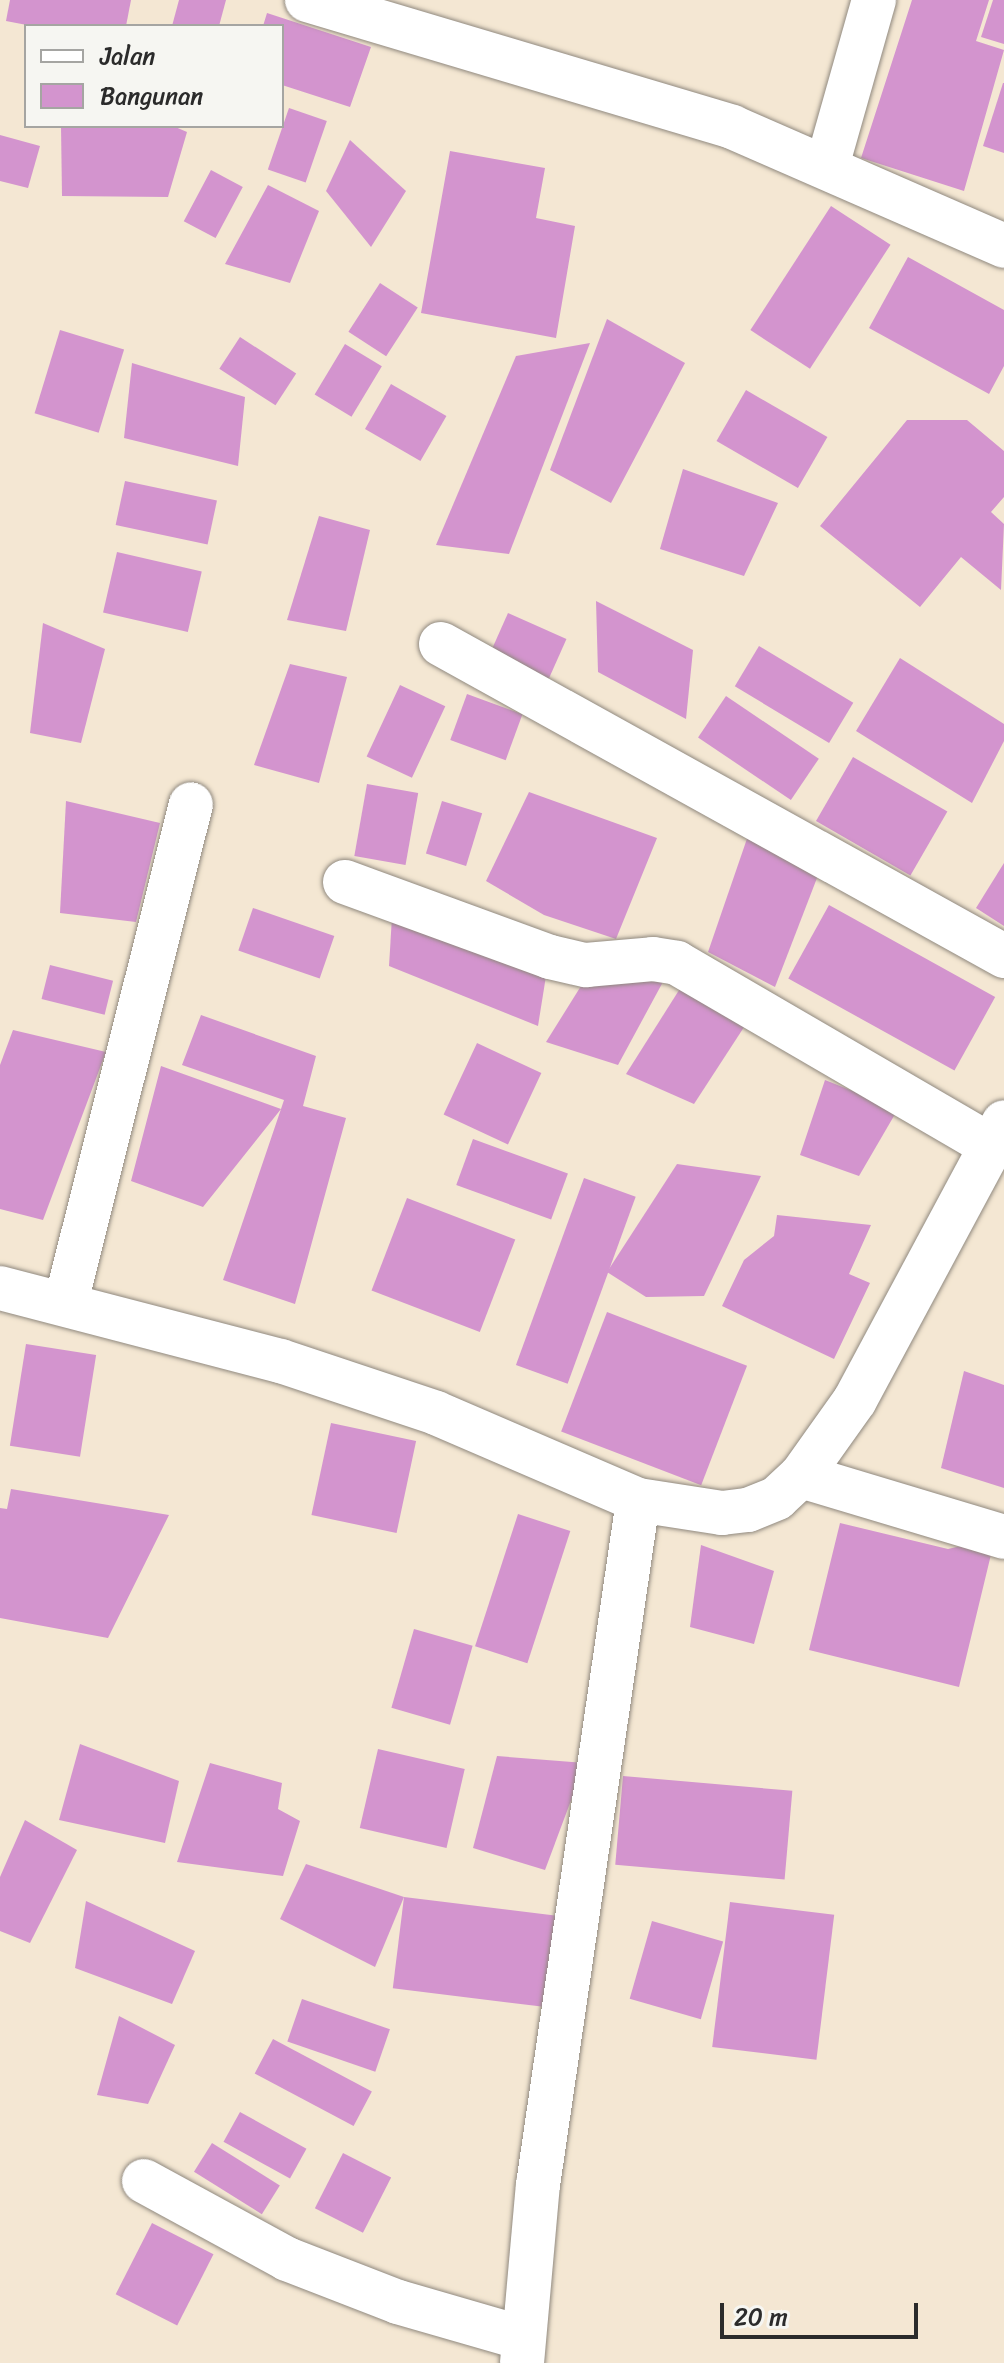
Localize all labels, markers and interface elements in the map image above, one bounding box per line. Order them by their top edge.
legend [24,24,284,128]
text: Jalan [100,35,155,77]
text: Bangunan [100,75,203,117]
scale bar [724,2287,922,2337]
text: 20 m [734,2296,788,2338]

